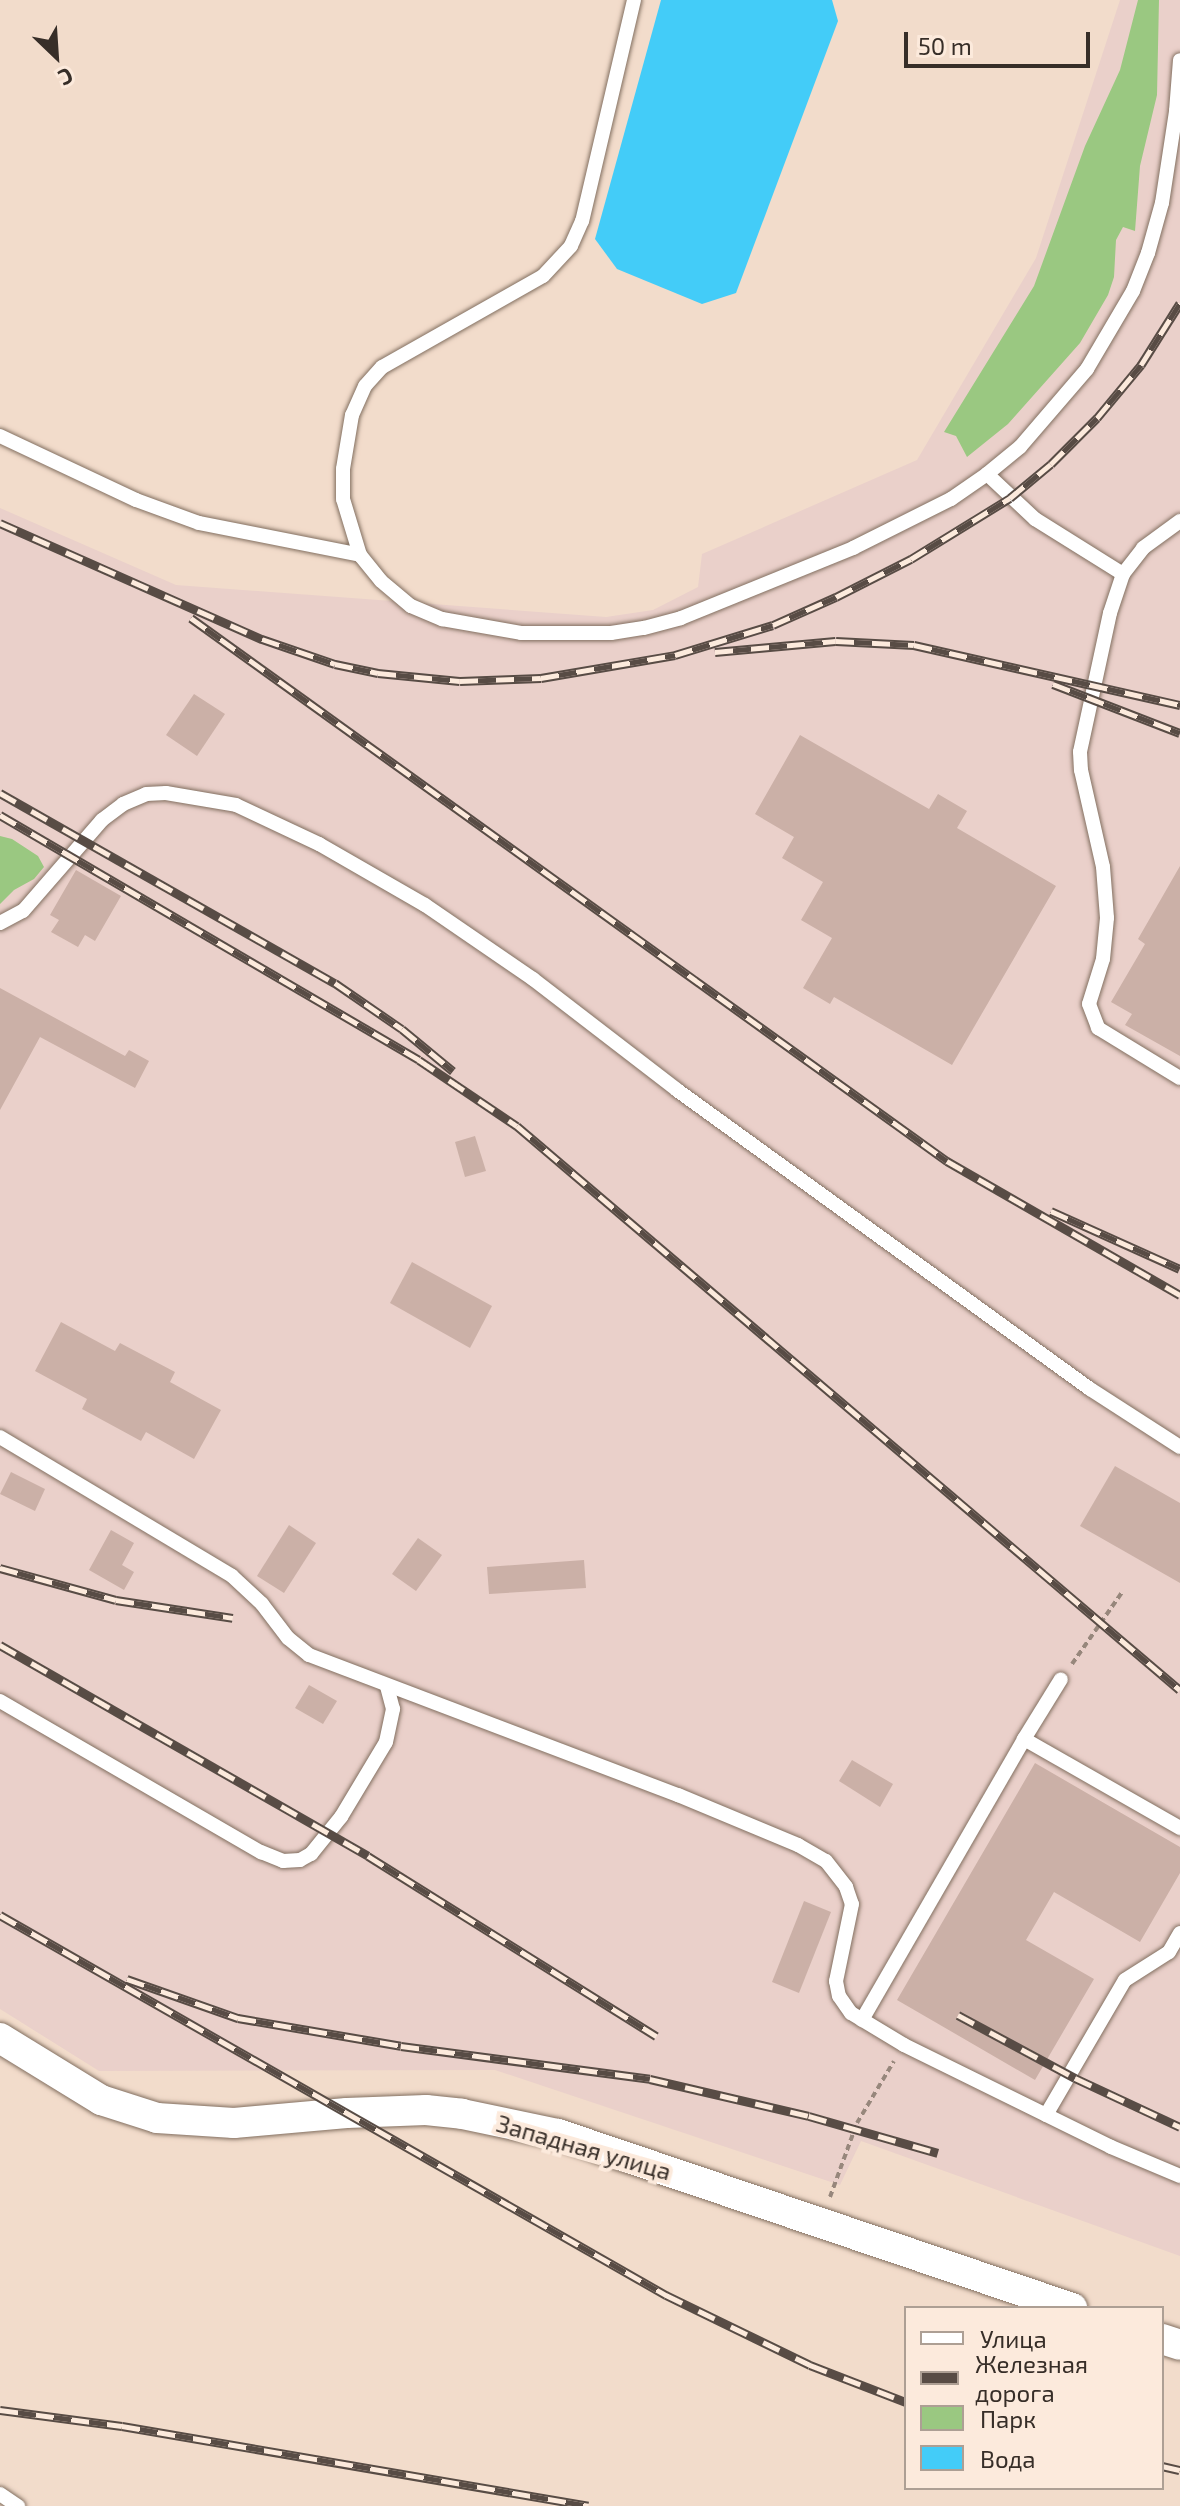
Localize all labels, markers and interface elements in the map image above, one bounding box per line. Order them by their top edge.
north arrow [16,16,96,96]
scale bar [908,16,1094,66]
text: 50 m [918,31,972,60]
text: С [55,63,77,92]
street label: Западная улица [493,2108,675,2186]
legend [904,2306,1164,2490]
text: Улица [980,2324,1047,2353]
text: Железная дорога [975,2349,1088,2407]
text: Парк [980,2404,1036,2433]
text: Вода [980,2444,1036,2473]

